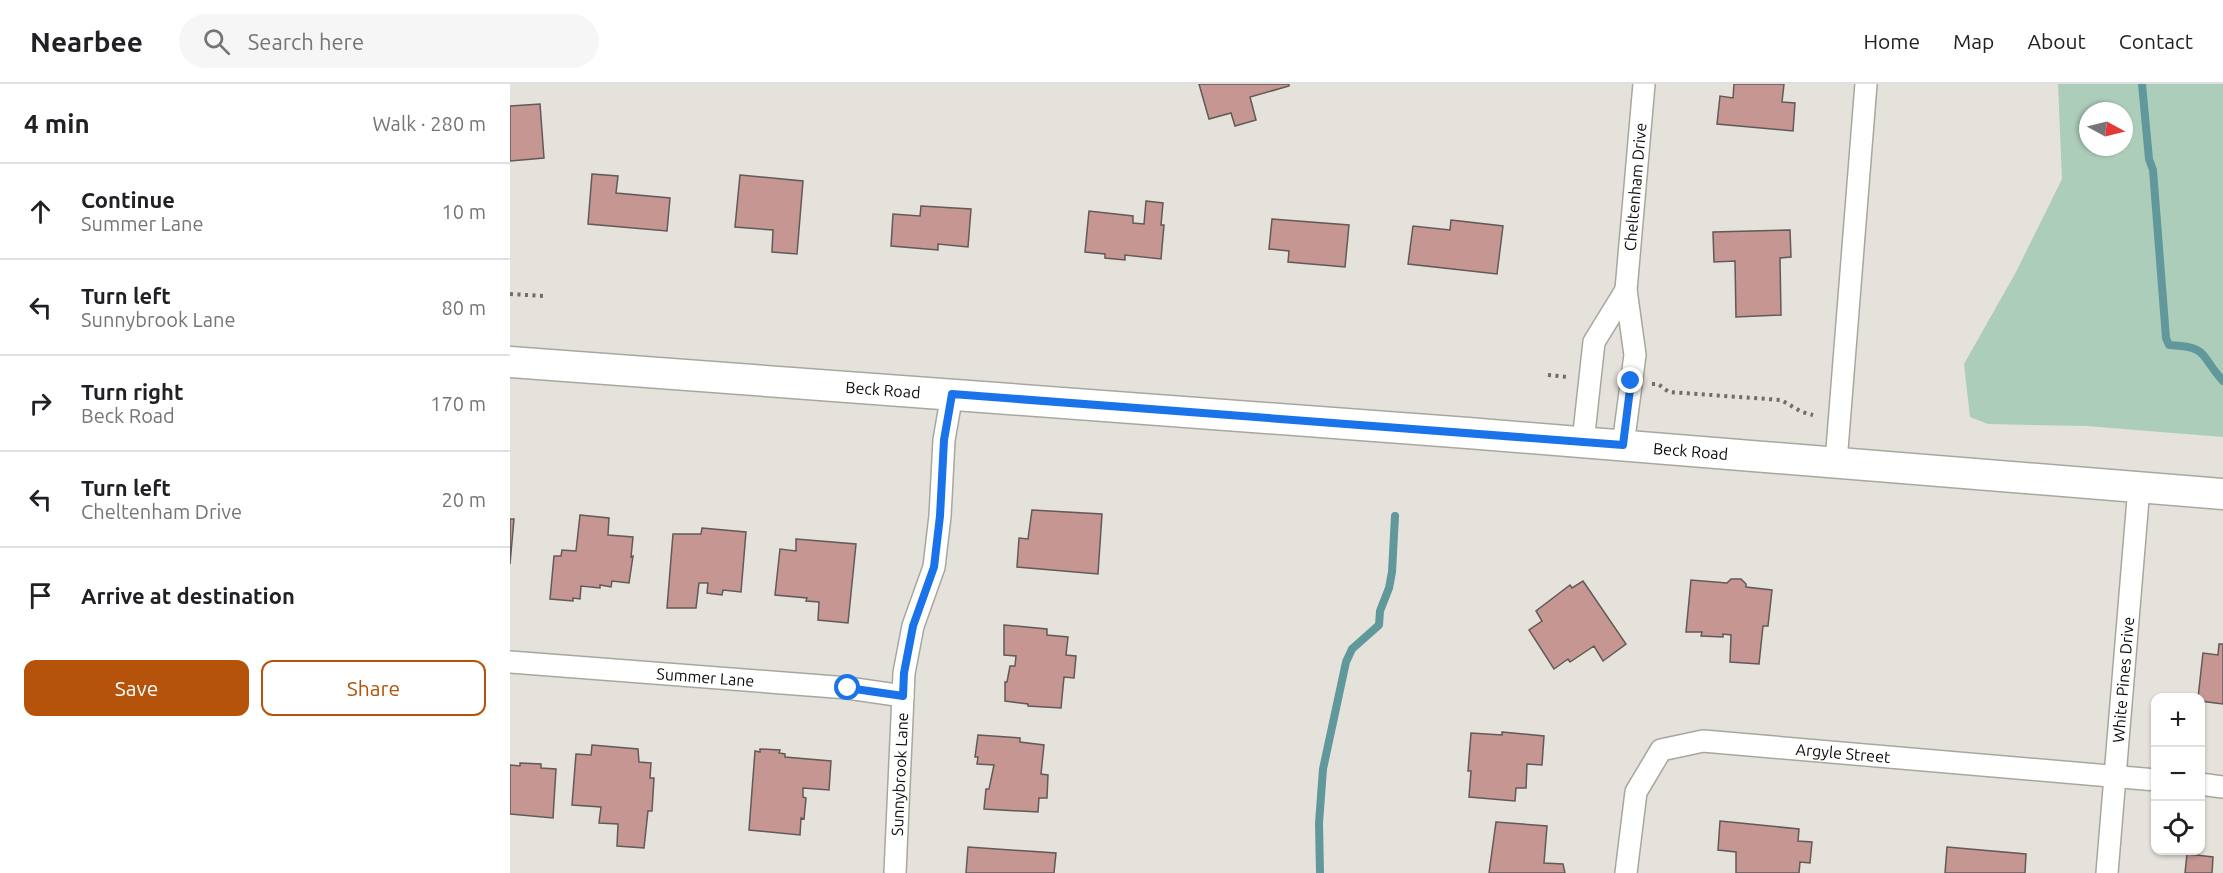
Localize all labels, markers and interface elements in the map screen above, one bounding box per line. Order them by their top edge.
search box [179,14,599,68]
icon: search [200,25,233,58]
text: Nearbee [30,26,143,57]
text: Search here [248,29,364,54]
text: Home [1863,29,1920,53]
text: Map [1953,29,1994,53]
text: About [2027,29,2086,53]
text: Contact [2119,29,2193,53]
north arrow [2079,102,2133,156]
text: 4 min [24,109,90,138]
text: Walk · 280 m [373,112,486,135]
street label: Cheltenham Drive [1620,122,1650,252]
text: Continue [81,187,175,212]
icon: ahead [24,195,57,228]
text: 10 m [442,200,486,223]
text: Summer Lane [81,212,204,235]
text: Turn left [81,283,171,308]
icon: left [24,291,57,324]
text: 80 m [442,296,486,319]
text: Sunnybrook Lane [81,308,236,331]
route end [1617,367,1643,393]
street label: Beck Road [845,378,921,401]
text: Turn right [81,379,183,404]
icon: right [24,387,57,420]
text: 170 m [430,392,486,415]
text: Beck Road [81,404,175,427]
street label: Beck Road [1652,439,1729,463]
text: Turn left [81,475,171,500]
icon: left [24,483,57,516]
text: 20 m [442,488,486,511]
text: Cheltenham Drive [81,500,242,523]
icon: arrive [24,579,57,612]
text: Arrive at destination [81,583,295,608]
street label: White Pines Drive [2109,616,2137,743]
button: Save [24,660,249,716]
button: Share [261,660,486,716]
street label: Summer Lane [656,664,755,690]
route start [834,674,860,700]
map controls [2151,693,2205,855]
button: + [2151,693,2205,747]
street label: Sunnybrook Lane [888,712,911,836]
street label: Argyle Street [1795,740,1892,766]
button: − [2151,747,2205,801]
button: locate [2151,801,2205,855]

